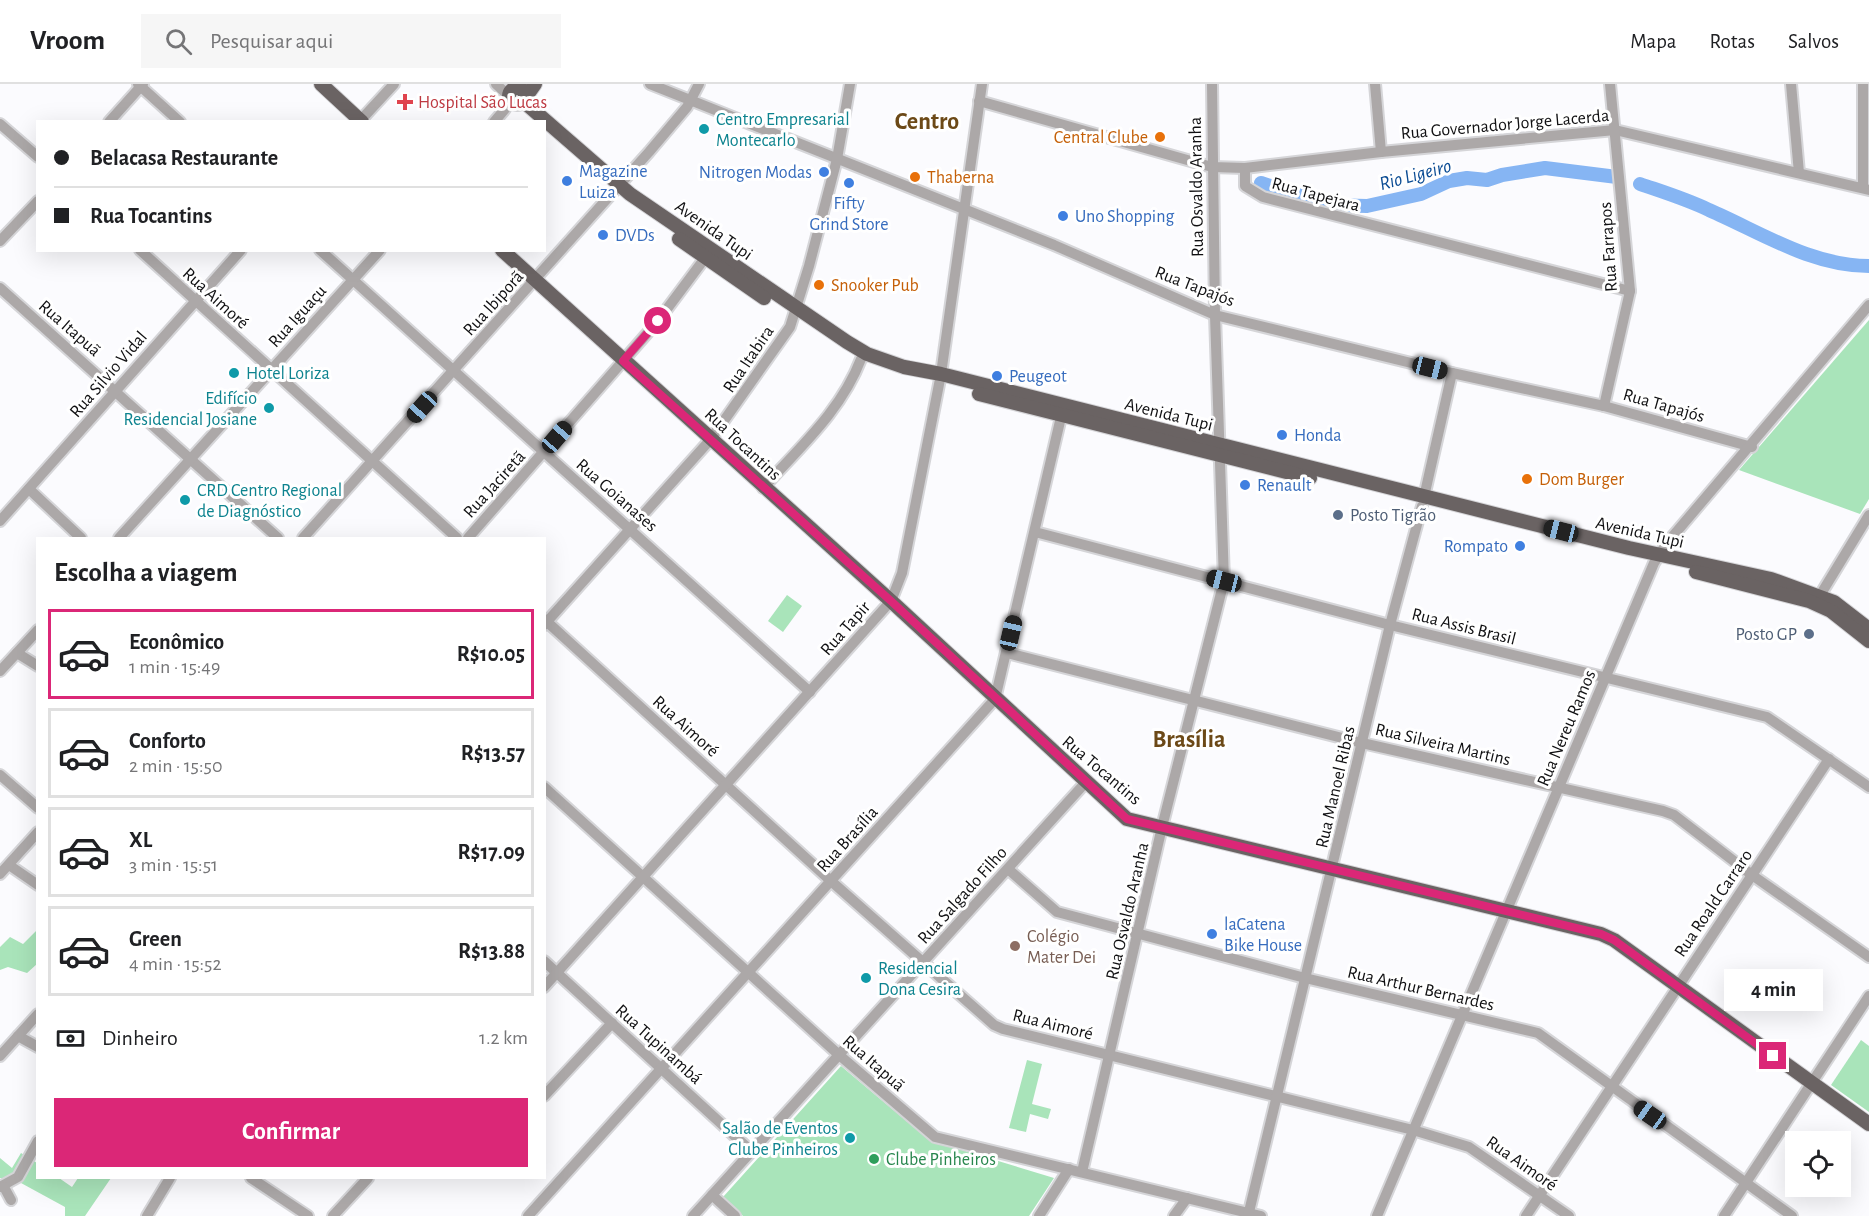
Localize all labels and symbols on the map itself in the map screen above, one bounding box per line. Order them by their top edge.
marker: Hospital São Lucas [396,93,414,111]
place label: Hospital São Lucas [418,94,547,112]
street label: Rua Governador Jorge Lacerda [1400,107,1610,143]
district label: Centro [895,110,959,134]
place label: Centro Empresarial Montecarlo [716,111,850,150]
street label: Rua Osvaldo Aranha [1187,117,1207,257]
marker: Centro Empresarial Montecarlo [697,122,711,136]
place label: Central Clube [1054,129,1148,147]
marker: Central Clube [1153,130,1167,144]
water label: Rio Ligeiro [1377,156,1454,194]
place label: Magazine Luiza [579,163,648,202]
place label: Nitrogen Modas [699,164,812,182]
marker: Nitrogen Modas [817,165,831,179]
place label: Thaberna [927,169,994,187]
marker: Thaberna [908,170,922,184]
marker: Magazine Luiza [560,174,574,188]
street label: Rua Tapejara [1270,175,1362,215]
marker: Fifty Grind Store [842,176,856,190]
place label: Fifty Grind Store [810,195,888,234]
street label: Avenida Tupi [671,198,756,264]
street label: Rua Farrapos [1597,201,1621,292]
place label: Uno Shopping [1075,208,1174,226]
marker: Uno Shopping [1056,209,1070,223]
place label: DVDs [615,227,655,245]
marker: DVDs [596,228,610,242]
street label: Rua Tapajós [1152,264,1237,310]
street label: Rua Aimoré [179,265,252,333]
street label: Rua Ibiporã [460,268,527,340]
place label: Snooker Pub [831,277,919,295]
marker: Snooker Pub [812,278,826,292]
street label: Rua Iguaçu [265,282,330,351]
street label: Rua Itapuã [35,297,104,360]
route start [644,307,671,334]
street label: Rua Itabira [720,323,778,396]
street label: Rua Silvio Vidal [67,328,151,421]
car [1410,355,1450,381]
place label: Hotel Loriza [246,365,330,383]
marker: Hotel Loriza [227,366,241,380]
place label: Peugeot [1009,368,1067,386]
marker: Peugeot [990,369,1004,383]
street label: Rua Tapajós [1621,386,1706,426]
car [403,388,441,426]
place label: Edifício Residencial Josiane [124,390,257,429]
street label: Avenida Tupi [1123,395,1215,435]
marker: Edifício Residencial Josiane [262,401,276,415]
street label: Rua Tocantins [701,405,784,484]
car [538,418,576,456]
place label: Honda [1294,427,1342,445]
marker: Honda [1275,428,1289,442]
street label: Rua Jaciretã [460,448,529,522]
street label: Rua Goianases [572,456,660,536]
place label: Dom Burger [1539,471,1624,489]
marker: Dom Burger [1520,472,1534,486]
place label: Renault [1257,477,1312,495]
marker: Renault [1238,478,1252,492]
place label: CRD Centro Regional de Diagnóstico [197,482,342,521]
marker: CRD Centro Regional de Diagnóstico [178,493,192,507]
place label: Posto Tigrão [1350,507,1436,525]
marker: Posto Tigrão [1331,508,1345,522]
street label: Avenida Tupi [1594,514,1686,552]
car [1541,518,1581,544]
place label: Rompato [1444,538,1508,556]
marker: Rompato [1513,539,1527,553]
car [1204,568,1244,594]
street label: Rua Tapir [818,598,874,659]
street label: Rua Assis Brasil [1410,605,1518,649]
car [998,613,1024,653]
place label: Posto GP [1735,626,1797,644]
marker: Posto GP [1802,627,1816,641]
street label: Rua Nereu Ramos [1534,668,1599,789]
street label: Rua Aimoré [649,693,722,761]
street label: Rua Silveira Martins [1373,721,1512,769]
street label: Rua Manoel Ribas [1313,724,1359,850]
district label: Brasília [1152,728,1226,752]
street label: Rua Tocantins [1058,733,1144,809]
street label: Rua Brasília [814,803,882,876]
street label: Rua Osvaldo Aranha [1103,841,1153,982]
street label: Rua Salgado Filho [915,844,1011,948]
street label: Rua Roald Carraro [1671,847,1756,960]
place label: laCatena Bike House [1224,916,1302,955]
marker: laCatena Bike House [1205,927,1219,941]
place label: Colégio Mater Dei [1027,928,1096,967]
marker: Colégio Mater Dei [1008,939,1022,953]
place label: Residencial Dona Cesira [878,960,961,999]
street label: Rua Arthur Bernardes [1346,963,1496,1015]
callout: 4 min [1724,969,1822,1011]
marker: Residencial Dona Cesira [859,971,873,985]
street label: Rua Tupinambá [612,1001,705,1088]
street label: Rua Aimoré [1011,1006,1095,1044]
street label: Rua Itapuã [839,1032,908,1095]
route end [1759,1042,1786,1069]
car [1630,1097,1670,1133]
place label: Salão de Eventos Clube Pinheiros [722,1120,838,1159]
marker: Salão de Eventos Clube Pinheiros [843,1131,857,1145]
street label: Rua Aimoré [1483,1133,1560,1195]
place label: Clube Pinheiros [886,1151,996,1169]
marker: Clube Pinheiros [867,1152,881,1166]

